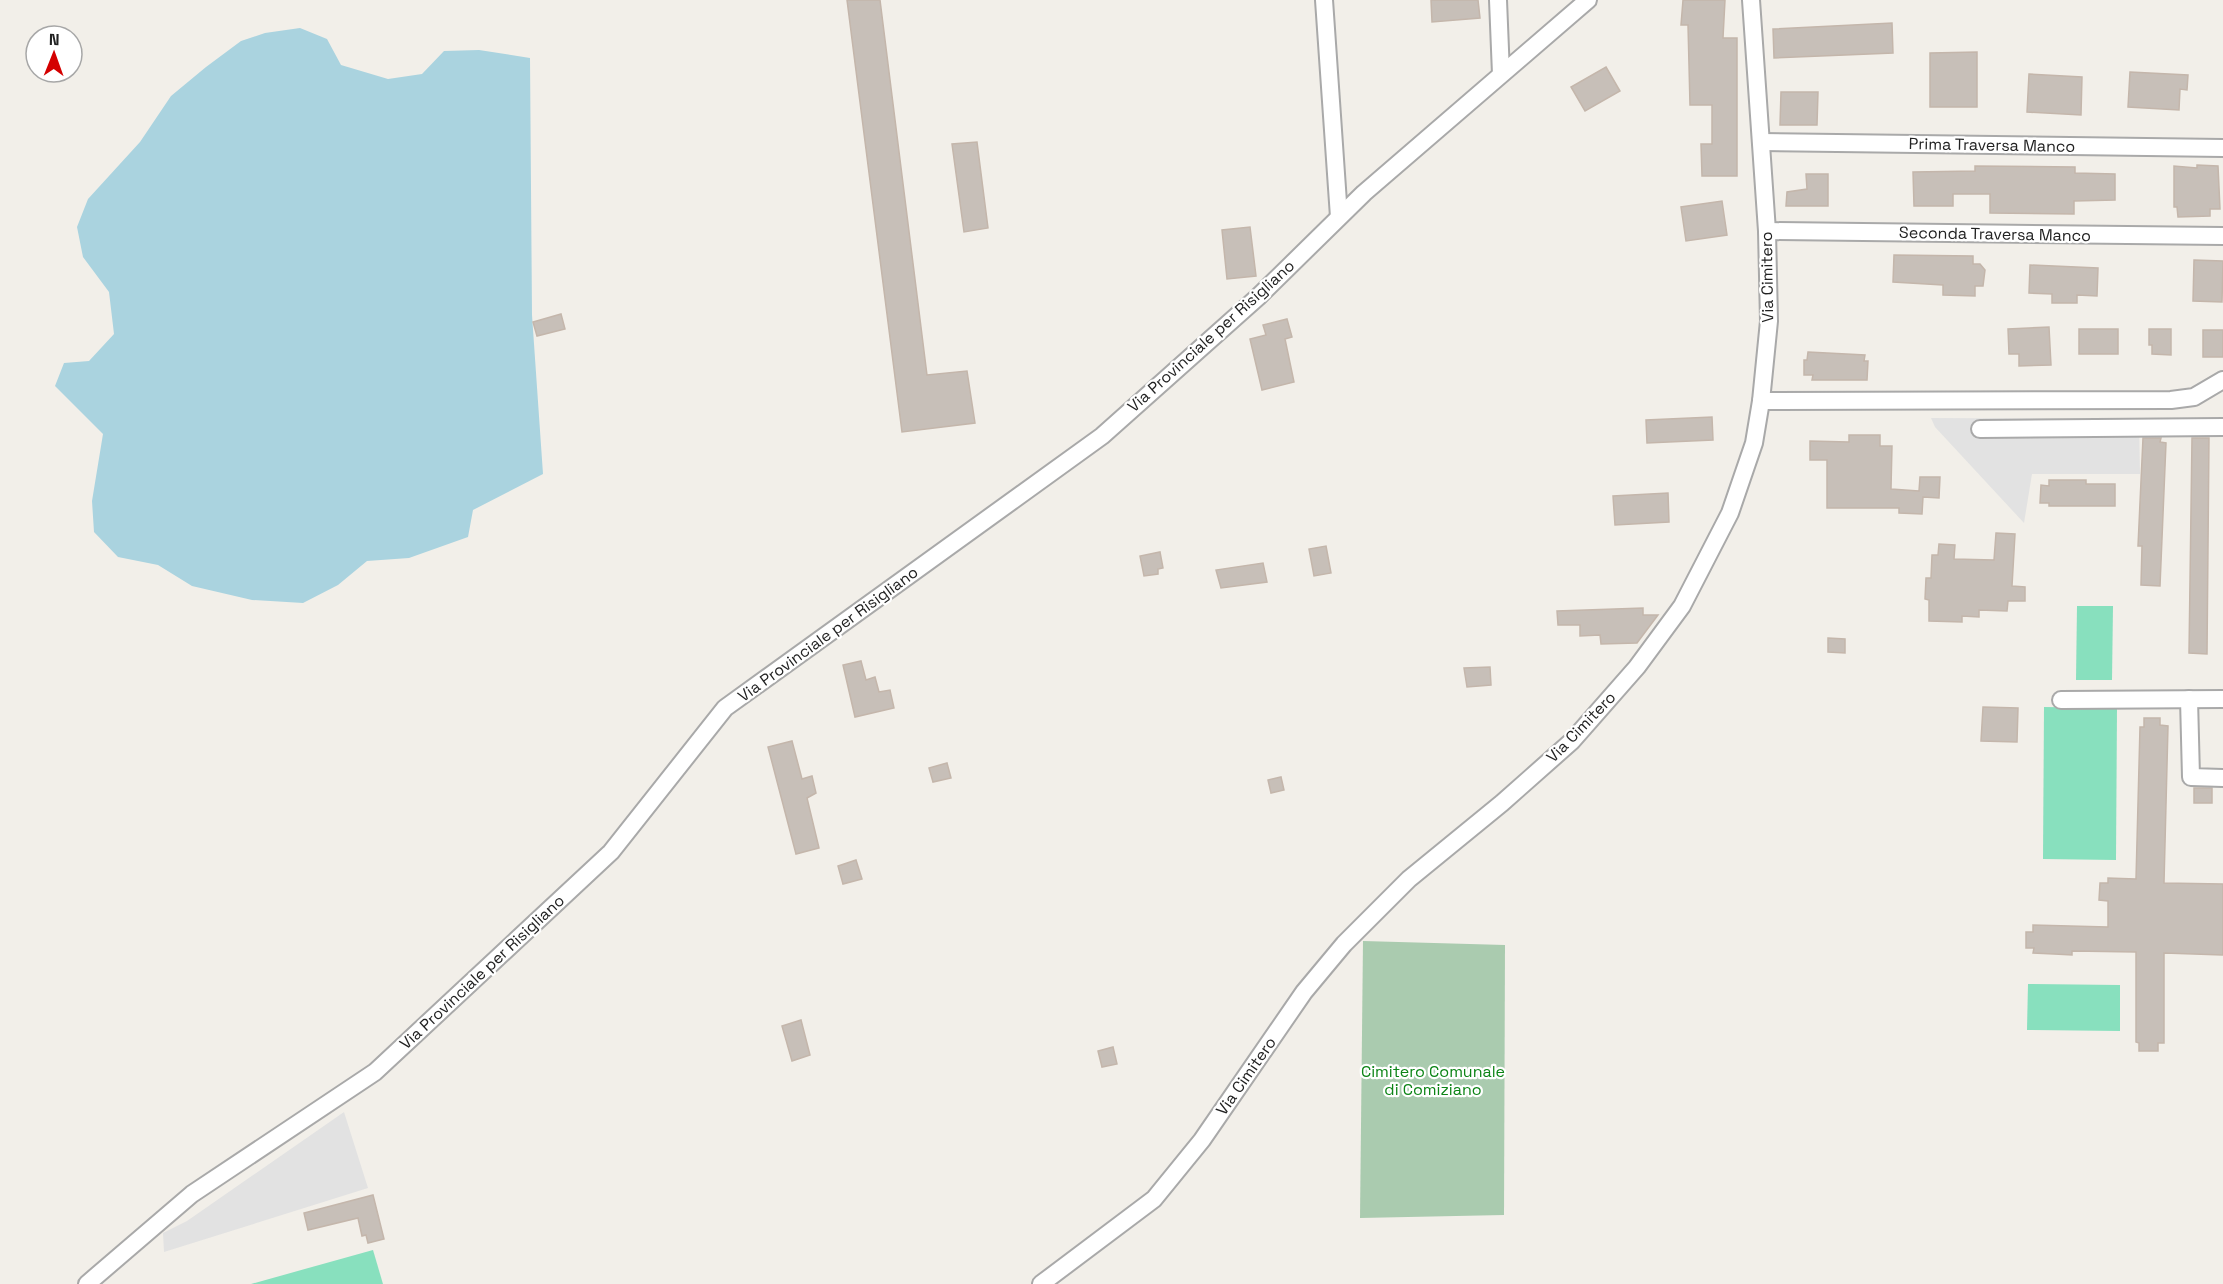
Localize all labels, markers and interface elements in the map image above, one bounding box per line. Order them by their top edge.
north arrow [24,24,84,84]
text: N [49,29,60,50]
street label: Prima Traversa Manco [1909,133,2075,157]
street label: Seconda Traversa Manco [1899,222,2091,246]
street label: Via Cimitero [1756,231,1778,323]
street label: Via Provinciale per Risigliano [1123,255,1299,417]
street label: Via Provinciale per Risigliano [734,561,922,707]
street label: Via Cimitero [1542,687,1620,767]
street label: Via Provinciale per Risigliano [395,890,569,1054]
street label: Via Cimitero [1211,1033,1281,1119]
park label: Cimitero Comunale di Comiziano [1361,1061,1505,1100]

